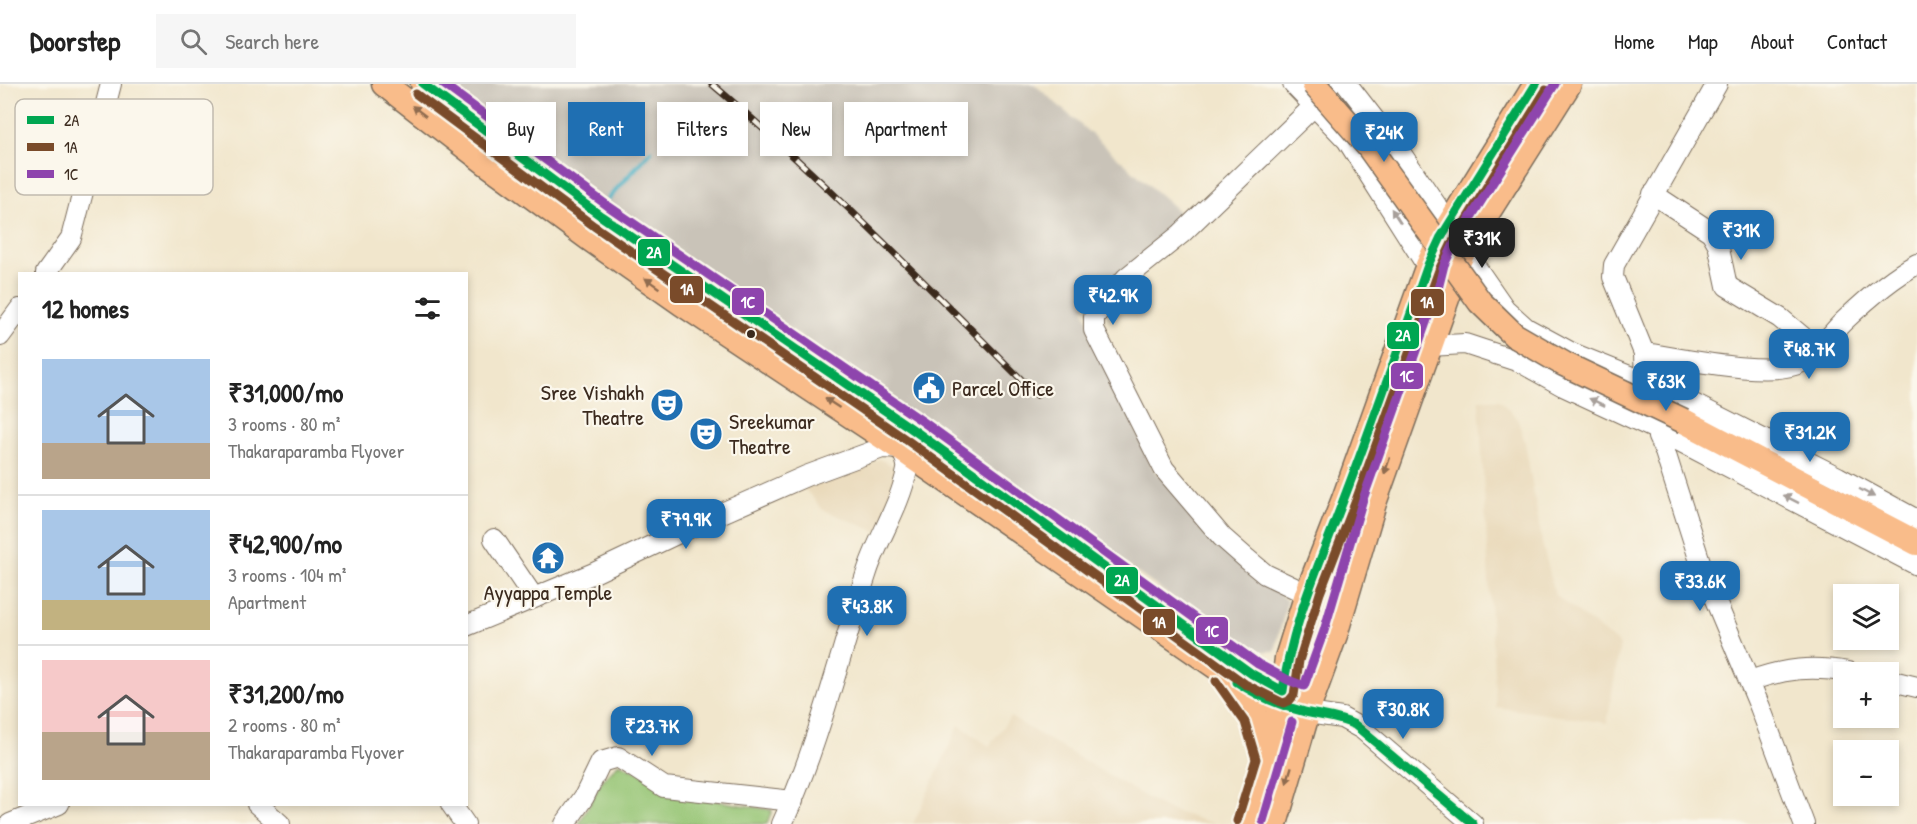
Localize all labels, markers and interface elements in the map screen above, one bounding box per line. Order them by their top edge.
search box [156,14,576,68]
text: Doorstep [30,22,120,60]
icon: search [177,25,210,58]
text: Search here [225,26,319,56]
text: Home [1614,27,1655,56]
text: Map [1688,27,1718,56]
text: About [1751,27,1794,56]
text: Contact [1827,27,1887,56]
legend [15,99,213,195]
chip: Buy [486,102,556,156]
chip: Rent [568,102,645,156]
chip: Filters [657,102,748,156]
chip: New [760,102,832,156]
chip: Apartment [844,102,968,156]
one-way arrow [411,105,427,118]
text: 2A [64,109,79,131]
pin: ₹24K [1348,112,1420,163]
text: ₹24K [1365,118,1403,145]
text: 1A [64,136,78,158]
text: 1C [64,163,79,185]
one-way arrow [1391,208,1402,224]
pin: ₹31K [1705,210,1777,261]
text: ₹31K [1722,216,1760,243]
pin: ₹31K [1446,218,1518,269]
text: ₹31K [1463,224,1501,251]
line badge: 2A [637,238,671,267]
text: 2A [646,241,662,263]
line badge: 1A [669,275,704,304]
pin: ₹42.9K [1064,275,1162,326]
one-way arrow [644,277,660,289]
text: 1A [680,278,694,300]
text: ₹42.9K [1088,281,1138,308]
line badge: 1C [731,287,765,316]
line badge: 1A [1410,288,1445,317]
text: 12 homes [42,291,129,326]
text: 1C [741,291,756,313]
text: 1A [1420,291,1434,313]
icon: filters [411,292,444,325]
line badge: 2A [1386,321,1420,350]
text: 2A [1395,324,1411,346]
unlabelled marker [745,328,757,340]
pin: ₹48.7K [1760,329,1858,380]
text: ₹48.7K [1783,335,1835,362]
pin: ₹63K [1630,361,1702,412]
line badge: 1C [1390,362,1424,390]
text: 1C [1400,365,1415,387]
text: ₹63K [1647,367,1685,394]
public building icon: Parcel Office [911,370,947,406]
place label: Parcel Office [952,373,1054,403]
text: ₹31,000/mo [228,375,343,410]
place label: Sree Vishakh Theatre [541,377,644,432]
icon: home [90,383,162,455]
theatre icon: Sree Vishakh Theatre [649,387,685,423]
one-way arrow [823,397,840,408]
one-way arrow [1589,398,1606,407]
place label: Sreekumar Theatre [729,406,816,461]
text: 3 rooms · 80 m² [228,410,340,437]
pin: ₹31.2K [1761,412,1859,463]
theatre icon: Sreekumar Theatre [688,416,724,452]
text: ₹31.2K [1784,418,1836,445]
text: Thakaraparamba Flyover [228,437,405,464]
one-way arrow [1381,457,1391,475]
one-way arrow [1859,488,1876,498]
one-way arrow [1782,494,1799,504]
pin: ₹79.9K [637,499,735,550]
text: ₹79.9K [661,505,711,532]
text: ₹42,900/mo [228,526,342,561]
icon: home [90,534,162,606]
temple icon: Ayyappa Temple [530,540,566,576]
text: 3 rooms · 104 m² [228,561,346,588]
pin: ₹33.6K [1651,561,1749,612]
line badge: 2A [1105,566,1139,595]
text: ₹33.6K [1674,567,1726,594]
text: 2A [1114,569,1130,591]
place label: Ayyappa Temple [484,577,613,607]
map controls [1833,584,1899,806]
button: layers [1833,584,1899,650]
pin: ₹43.8K [818,586,916,637]
text: Apartment [228,588,306,615]
text: ₹43.8K [841,592,893,619]
line badge: 1A [1142,608,1176,636]
text: 1A [1152,611,1166,633]
line badge: 1C [1195,616,1229,645]
text: 1C [1205,620,1220,642]
button: + [1833,662,1899,728]
text: ₹31,200/mo [228,676,344,711]
icon: home [90,684,162,756]
pin: ₹30.8K [1354,689,1452,740]
text: ₹30.8K [1377,695,1429,722]
pin: ₹23.7K [603,706,701,757]
text: 2 rooms · 80 m² [228,711,341,738]
text: ₹23.7K [625,712,679,739]
text: Thakaraparamba Flyover [228,738,405,765]
button: − [1833,740,1899,806]
one-way arrow [1284,766,1293,784]

